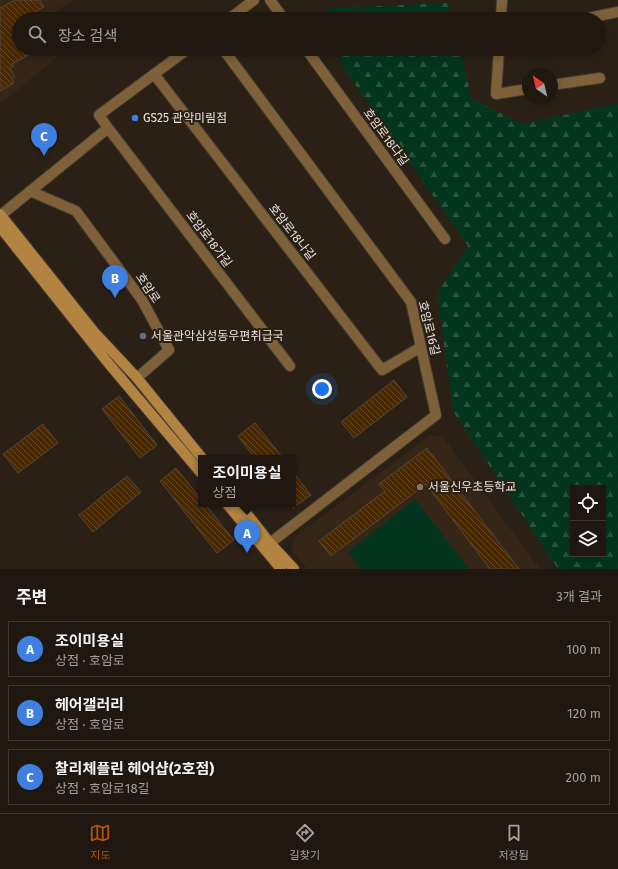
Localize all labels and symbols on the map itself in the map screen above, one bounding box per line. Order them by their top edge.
north arrow [522,68,558,104]
street label: 호암로18다길 [361,106,411,168]
place label: GS25 관악미림점 [143,111,227,125]
marker: GS25 관악미림점 [130,113,140,123]
pin: C [31,123,57,156]
street label: 호암로18나길 [266,201,318,263]
street label: 호암로18가길 [183,208,235,270]
pin: B [102,265,128,298]
street label: 호암로 [133,270,163,306]
street label: 호암로16길 [415,299,443,357]
place label: 서울관악삼성동우편취급국 [151,329,283,343]
marker: 서울관악삼성동우편취급국 [138,331,148,341]
your location [312,379,332,399]
place label: 서울신우초등학교 [428,480,516,494]
marker: 서울신우초등학교 [415,482,425,492]
pin: A [234,520,260,553]

